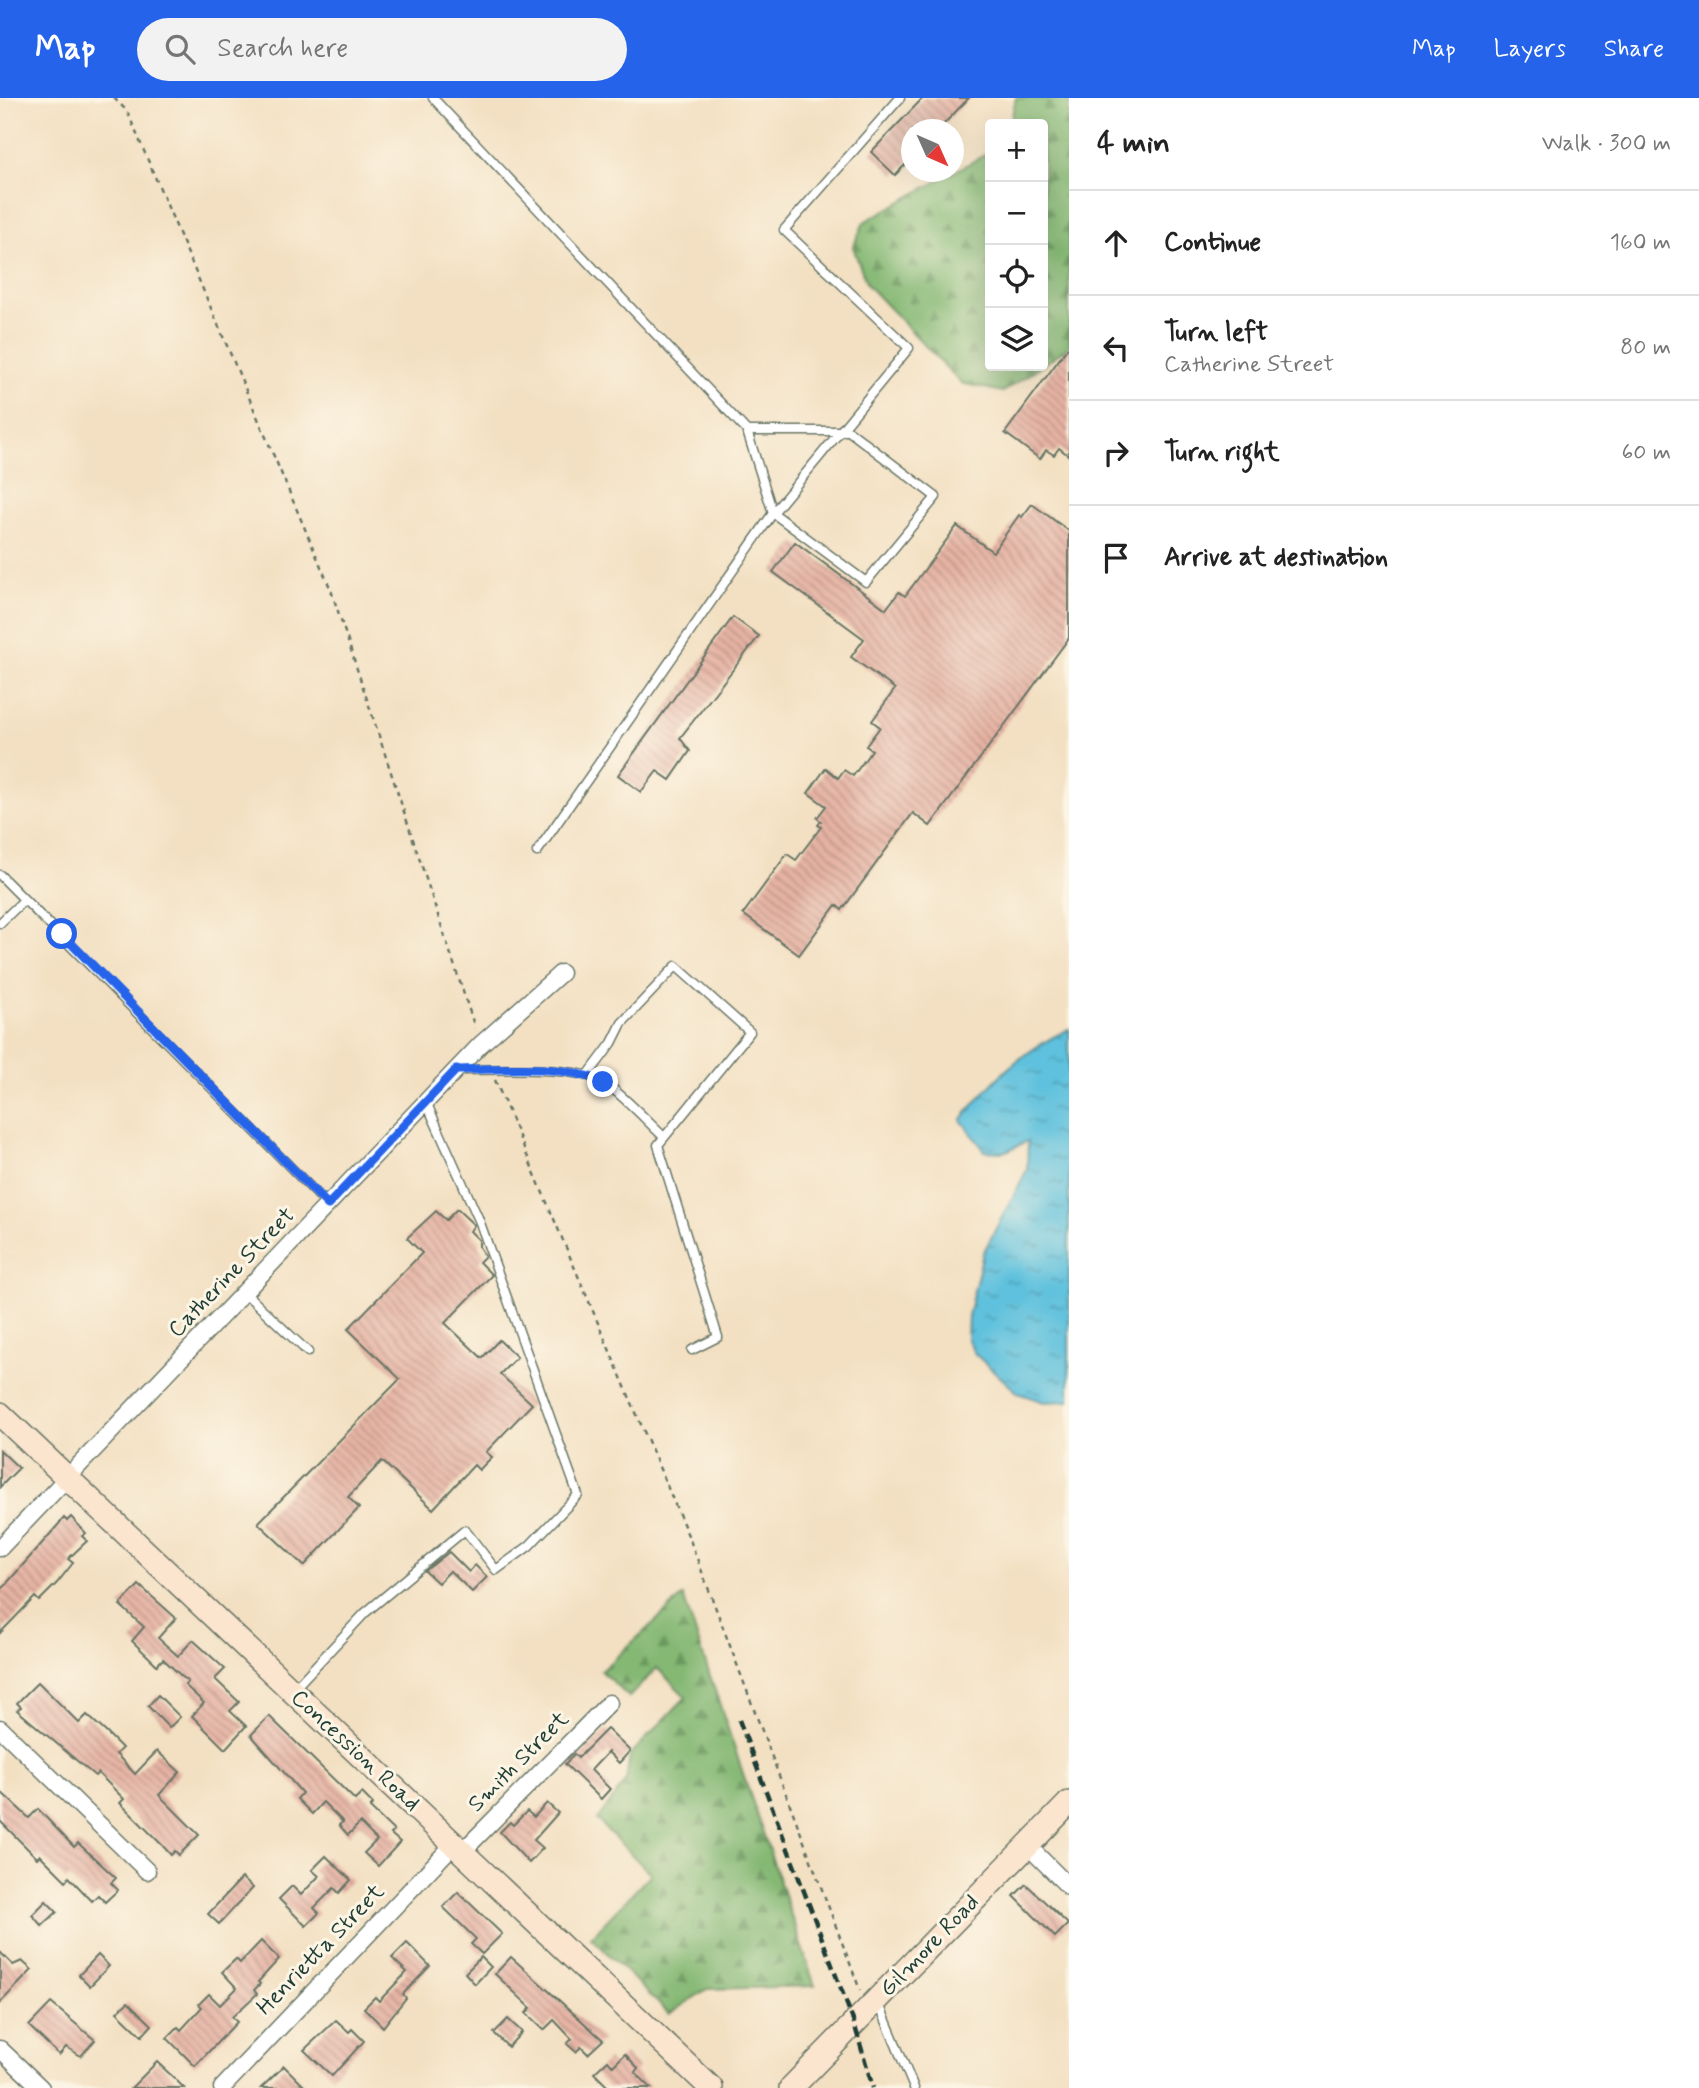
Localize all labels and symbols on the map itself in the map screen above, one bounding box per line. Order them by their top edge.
north arrow [901,119,964,182]
route start [46,918,77,949]
route end [587,1066,618,1097]
street label: Catherine Street [162,1201,302,1345]
street label: Concession Road [284,1683,426,1819]
street label: Smith Street [462,1705,576,1819]
street label: Henrietta Street [251,1877,392,2022]
street label: Gilmore Road [874,1888,986,2004]

